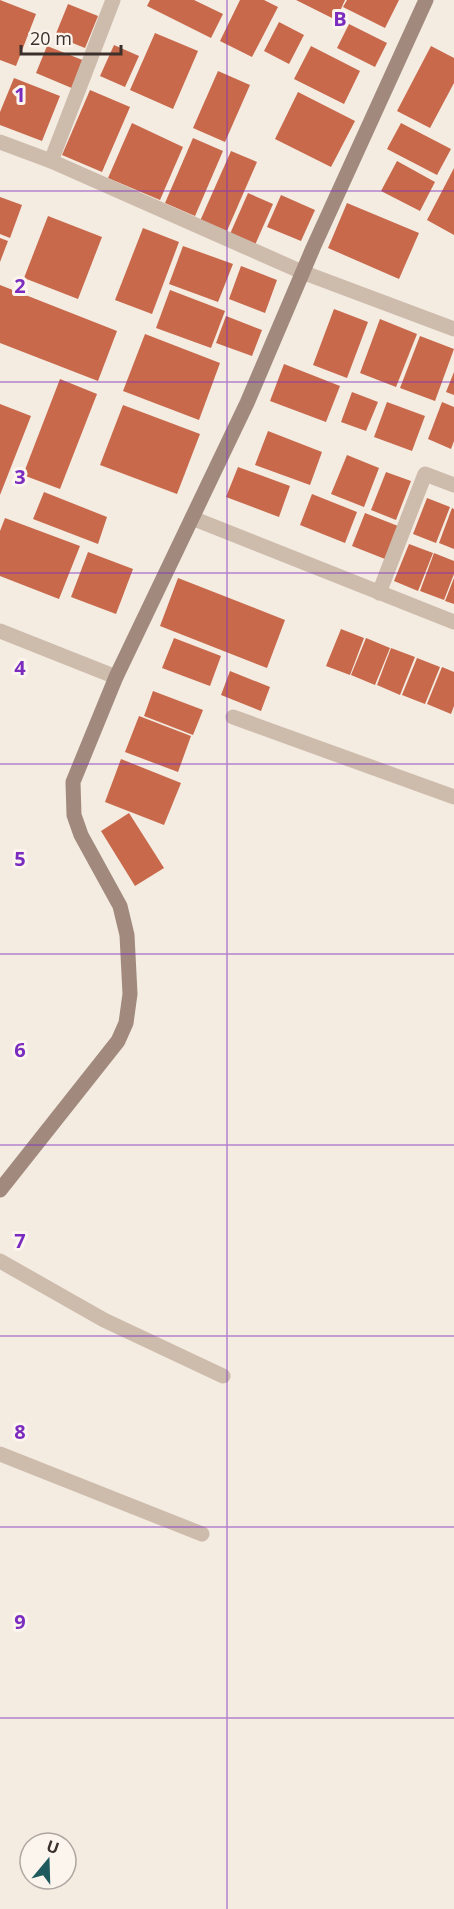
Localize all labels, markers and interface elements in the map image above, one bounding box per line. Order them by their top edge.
text: B [333,5,347,32]
scale bar [21,18,122,56]
text: 20 m [30,26,72,50]
text: 1 [14,81,26,108]
text: 2 [14,272,26,299]
text: 3 [14,463,26,490]
text: 4 [14,654,26,681]
text: 5 [14,845,26,872]
text: 6 [14,1036,26,1063]
text: 7 [14,1227,26,1254]
text: 8 [14,1418,26,1445]
text: 9 [14,1608,26,1635]
north arrow [18,1831,78,1891]
text: U [44,1834,62,1859]

